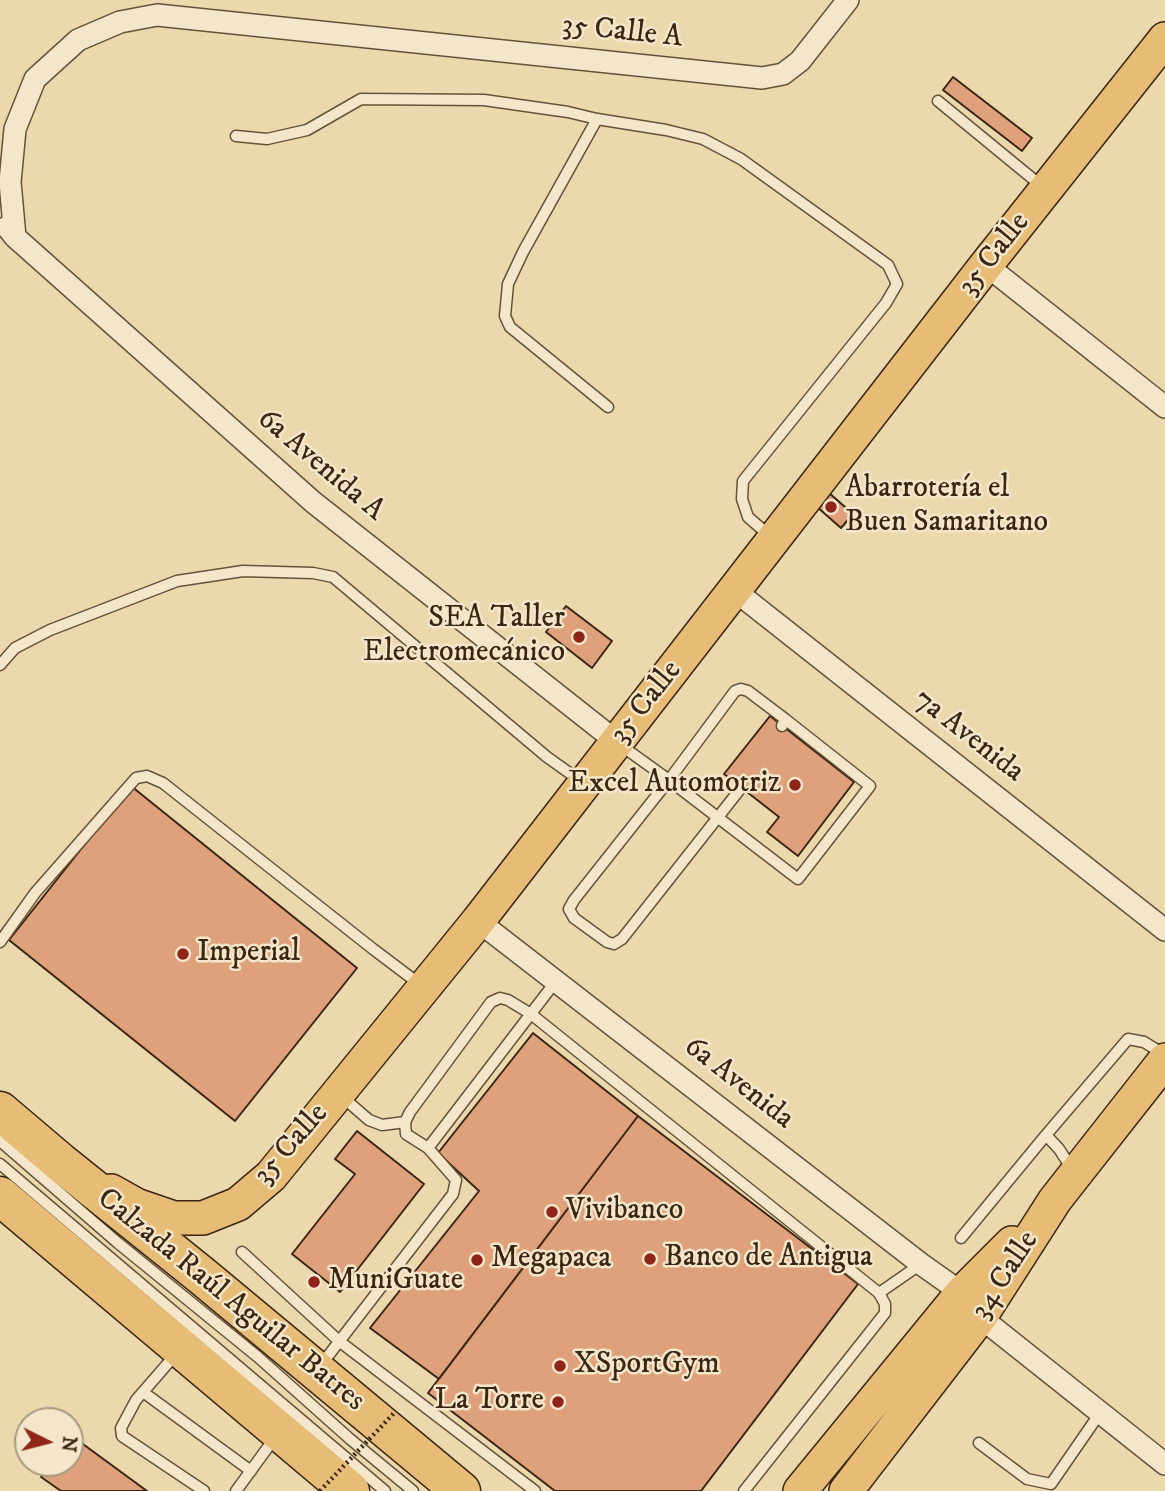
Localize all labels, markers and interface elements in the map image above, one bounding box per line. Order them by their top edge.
street label: 35 Calle A [560,9,684,57]
street label: 35 Calle [951,206,1039,304]
street label: 6a Avenida A [249,402,391,530]
place label: Abarrotería el Buen Samaritano [845,472,1048,542]
marker: Abarrotería el Buen Samaritano [823,499,839,515]
place label: SEA Taller Electromecánico [363,602,565,672]
marker: SEA Taller Electromecánico [571,629,587,645]
street label: 35 Calle [603,654,691,752]
street label: 7a Avenida [906,683,1030,791]
place label: Excel Automotriz [568,767,781,803]
marker: Excel Automotriz [787,777,803,793]
place label: Imperial [197,936,300,972]
marker: Imperial [175,946,191,962]
street label: 6a Avenida [676,1030,800,1138]
street label: 35 Calle [247,1097,337,1193]
street label: Calzada Raúl Aguilar Batres [89,1182,371,1420]
place label: Vivibanco [566,1194,683,1230]
marker: Vivibanco [544,1204,560,1220]
street label: 34 Calle [964,1225,1048,1327]
place label: Banco de Antigua [664,1241,873,1277]
place label: Megapaca [491,1242,611,1278]
marker: Banco de Antigua [642,1251,658,1267]
marker: Megapaca [469,1252,485,1268]
place label: MuniGuate [328,1264,463,1300]
marker: MuniGuate [306,1274,322,1290]
place label: XSportGym [574,1348,720,1384]
marker: XSportGym [552,1358,568,1374]
place label: La Torre [434,1384,544,1420]
marker: La Torre [550,1394,566,1410]
north arrow [14,1407,84,1477]
text: N [56,1435,81,1453]

